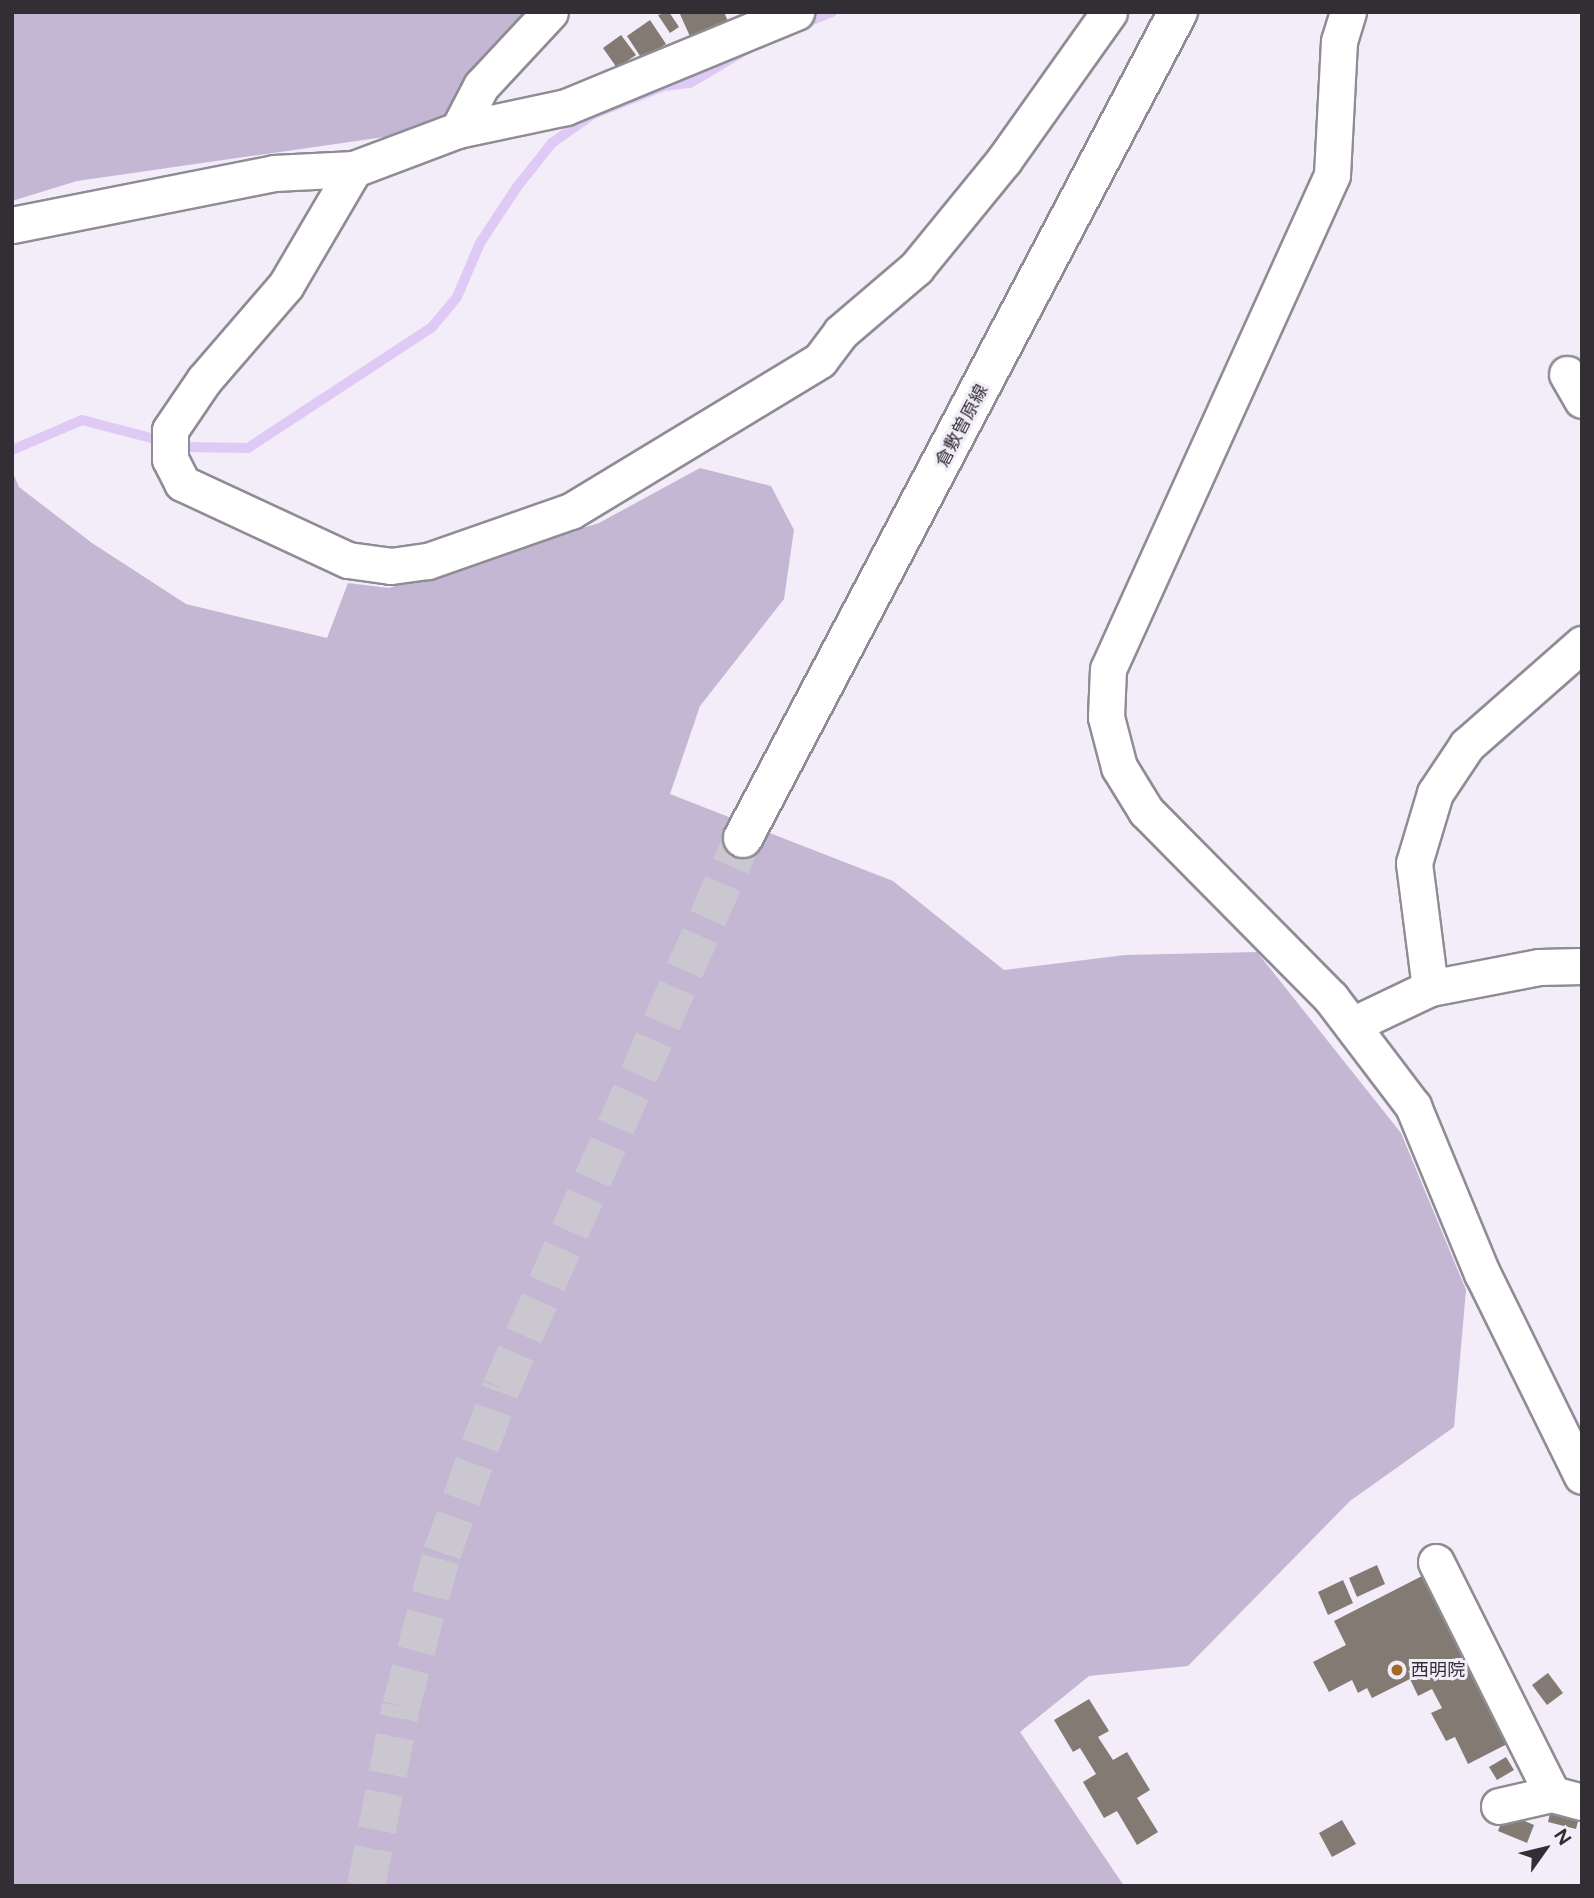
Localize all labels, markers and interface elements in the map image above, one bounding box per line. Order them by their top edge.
street label: 倉敷曽原線 [931,381,993,471]
place label: 西明院 [1411,1659,1465,1681]
marker: 西明院 [1389,1662,1405,1678]
north arrow [1510,1814,1580,1884]
text: N [1549,1824,1576,1849]

